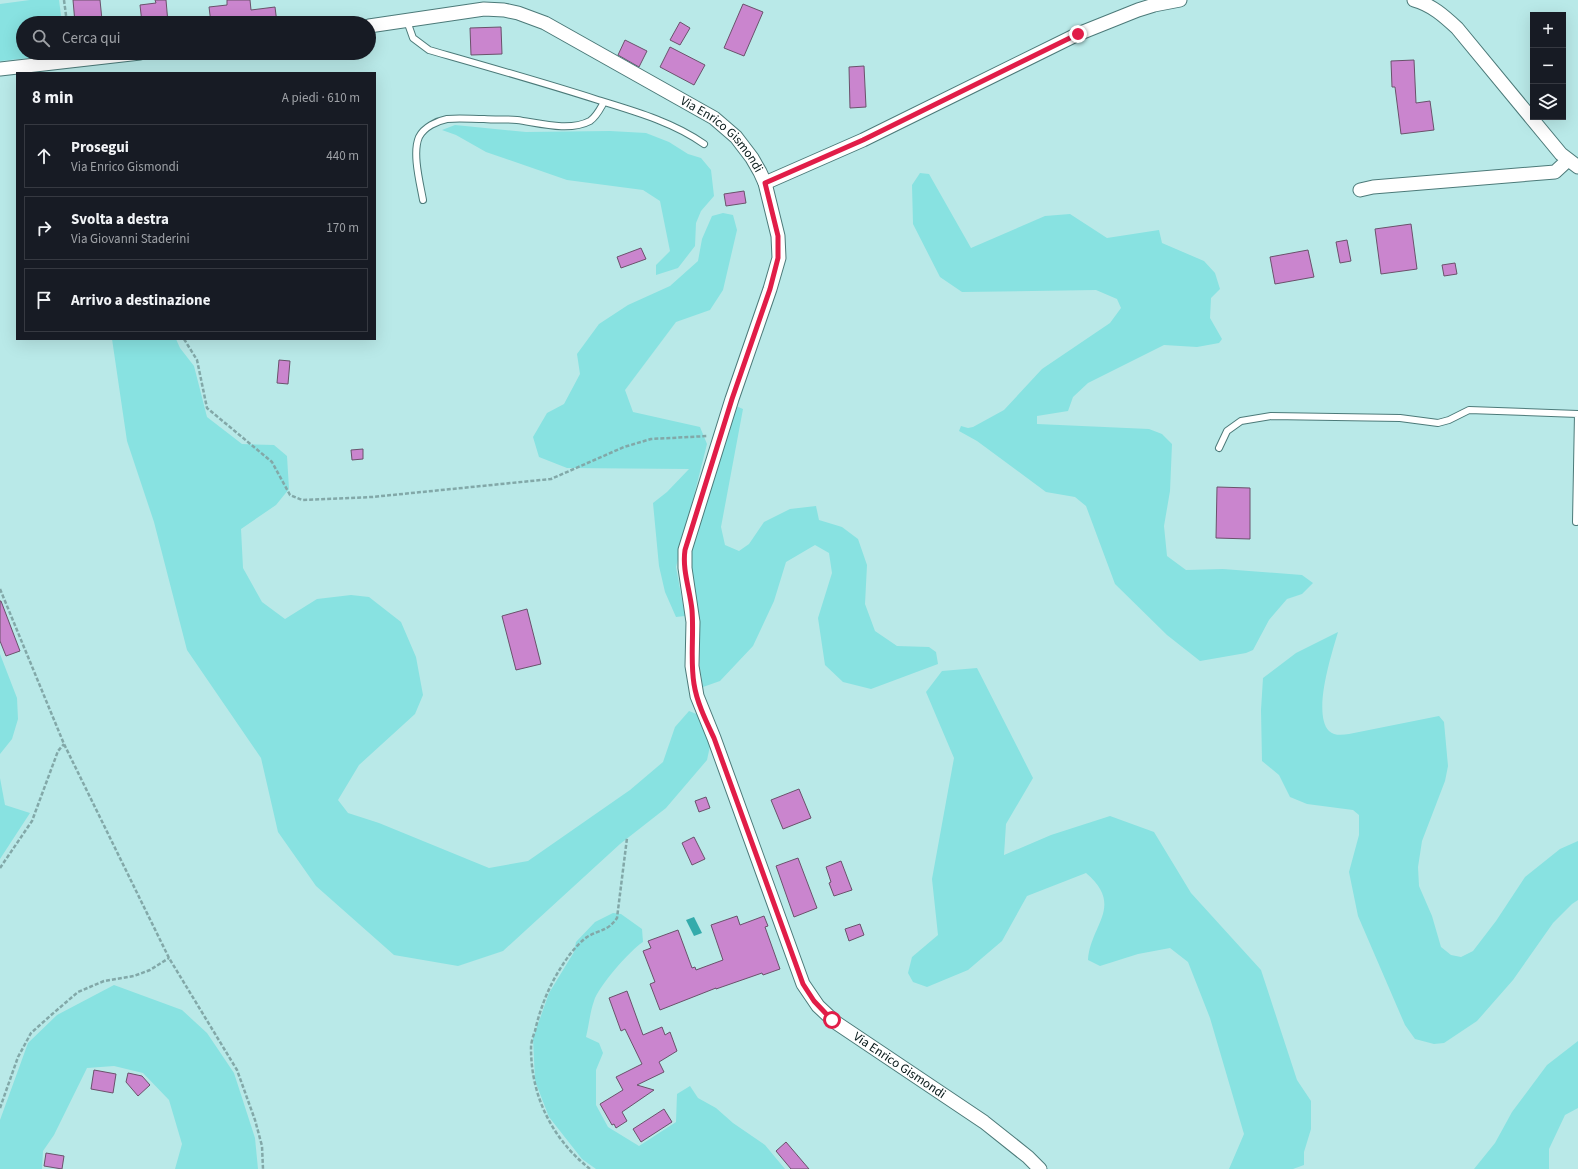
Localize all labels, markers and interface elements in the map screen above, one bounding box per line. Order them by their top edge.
map controls [1530,12,1566,120]
button: + [1530,12,1566,48]
search box [16,16,376,60]
route end [1069,25,1087,43]
icon: search [30,27,52,49]
text: Cerca qui [62,28,121,49]
button: − [1530,48,1566,84]
button: layers [1530,84,1566,120]
text: 8 min [32,86,73,110]
text: A piedi · 610 m [282,89,360,107]
street label: Via Enrico Gismondi [677,92,767,176]
text: Prosegui [71,137,129,158]
icon: ahead [33,145,55,167]
text: 440 m [326,147,359,165]
text: Via Enrico Gismondi [71,158,179,176]
text: Svolta a destra [71,209,169,230]
icon: right [33,217,55,239]
text: 170 m [326,219,359,237]
text: Via Giovanni Staderini [71,230,190,248]
icon: arrive [33,289,55,311]
text: Arrivo a destinazione [71,290,210,311]
route start [823,1011,841,1029]
street label: Via Enrico Gismondi [850,1028,949,1103]

